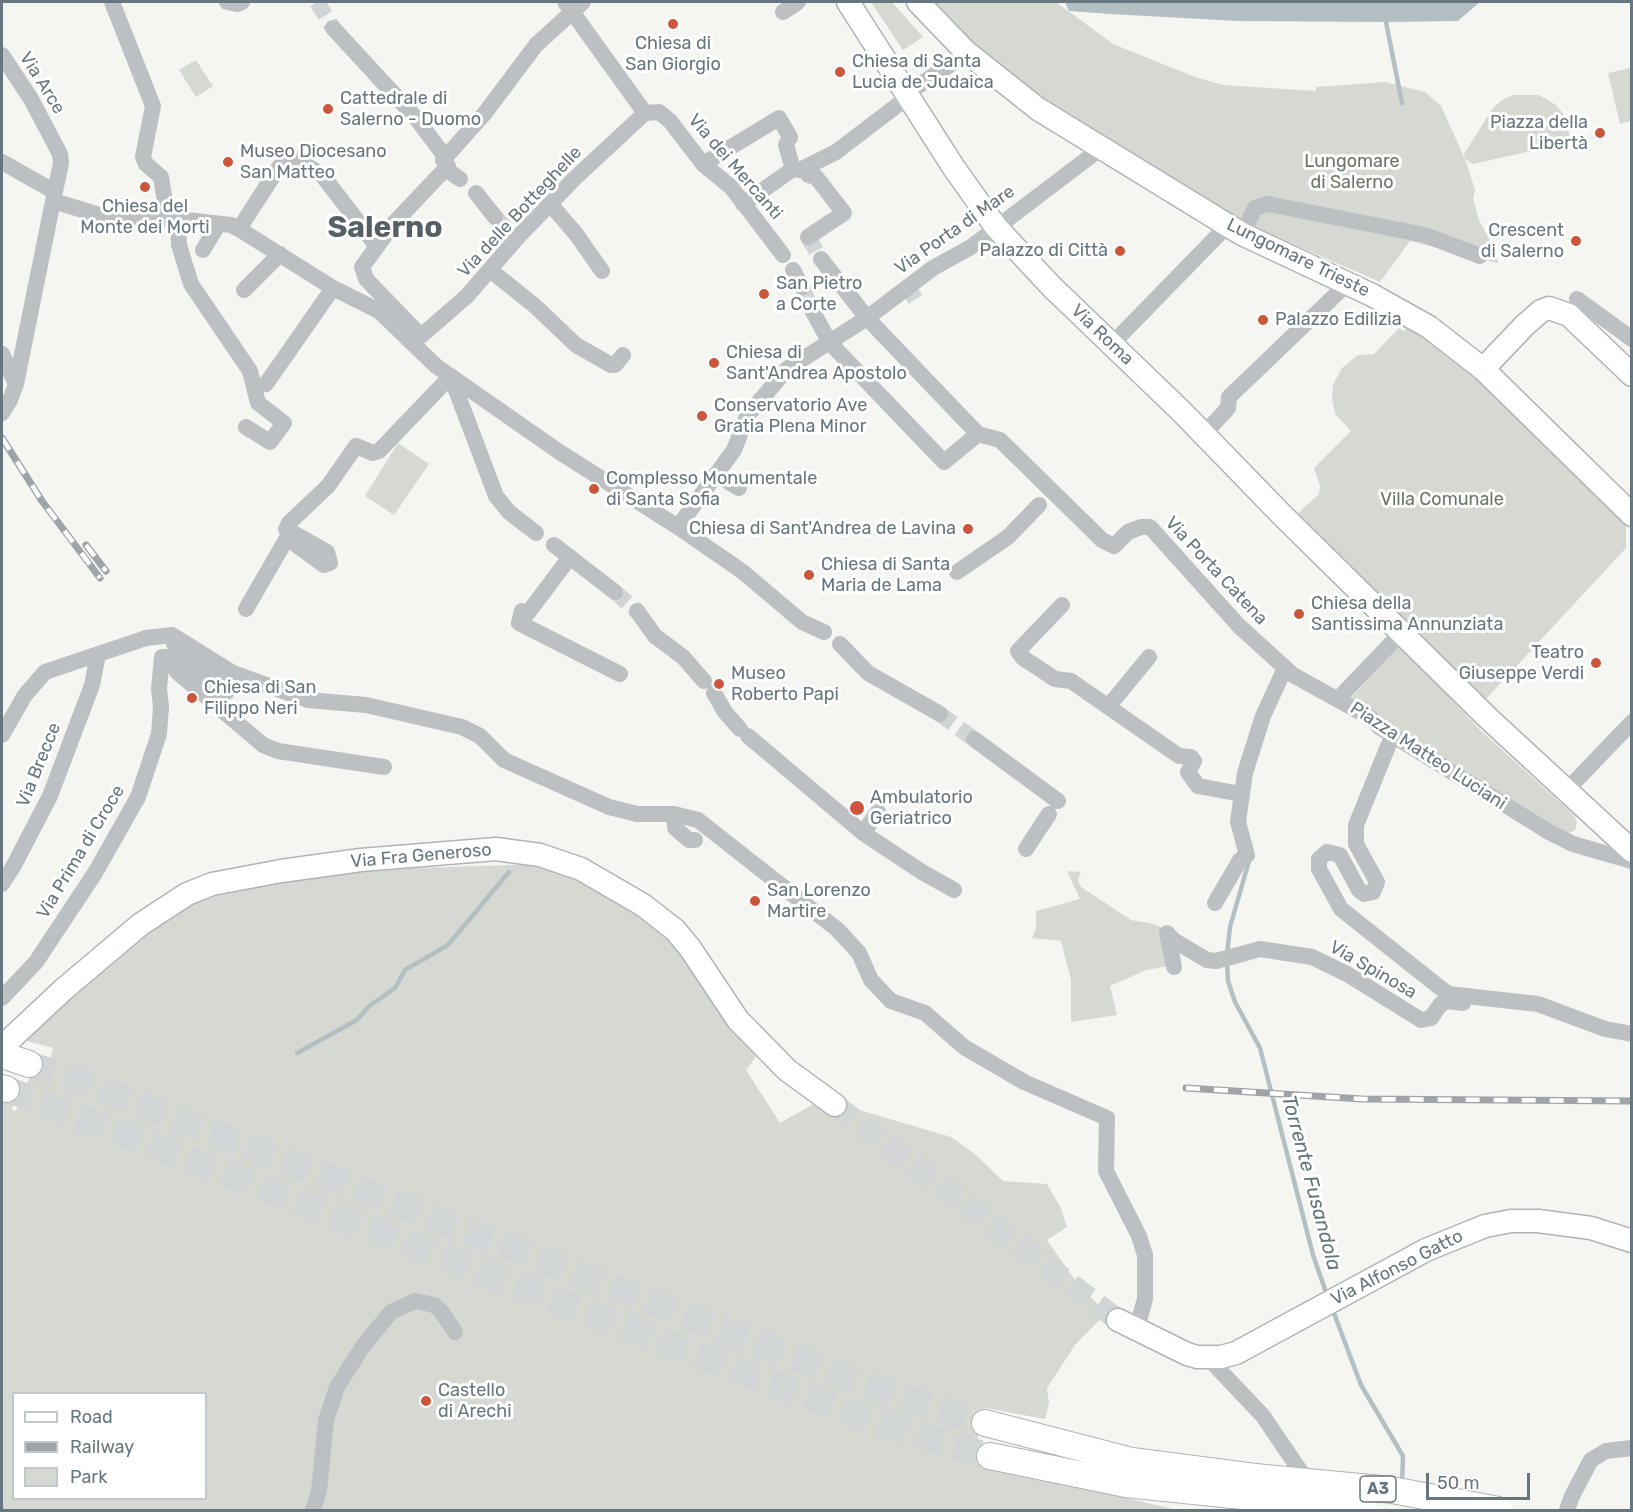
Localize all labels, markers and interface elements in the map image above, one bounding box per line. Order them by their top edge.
marker: Chiesa di San Giorgio [666,17,680,31]
place label: Chiesa di San Giorgio [625,33,721,76]
street label: Via Arce [15,48,69,118]
place label: Chiesa di Santa Lucia de Judaica [852,51,994,94]
marker: Chiesa di Santa Lucia de Judaica [833,65,847,79]
place label: Cattedrale di Salerno - Duomo [340,88,481,130]
marker: Cattedrale di Salerno - Duomo [321,102,335,116]
street label: Via dei Mercanti [683,110,787,224]
place label: Piazza della Libertà [1490,112,1588,154]
marker: Piazza della Libertà [1593,126,1607,140]
place label: Museo Diocesano San Matteo [240,141,387,184]
street label: Via delle Botteghelle [454,142,586,282]
park label: Lungomare di Salerno [1304,151,1400,194]
marker: Museo Diocesano San Matteo [221,155,235,169]
marker: Chiesa del Monte dei Morti [138,180,152,194]
street label: Via Porta di Mare [891,181,1019,279]
place label: Chiesa del Monte dei Morti [80,196,210,238]
district label: Salerno [327,210,443,246]
street label: Lungomare Trieste [1223,214,1373,302]
place label: Crescent di Salerno [1481,220,1564,262]
marker: Crescent di Salerno [1569,234,1583,248]
place label: Palazzo di Città [980,240,1108,262]
marker: Palazzo di Città [1113,244,1127,258]
place label: San Pietro a Corte [776,273,862,316]
marker: San Pietro a Corte [757,287,771,301]
street label: Via Roma [1066,300,1138,370]
place label: Palazzo Edilizia [1275,309,1402,331]
marker: Palazzo Edilizia [1256,313,1270,327]
place label: Chiesa di Sant'Andrea Apostolo [726,342,907,385]
marker: Chiesa di Sant'Andrea Apostolo [707,356,721,370]
place label: Conservatorio Ave Gratia Plena Minor [714,395,867,438]
marker: Conservatorio Ave Gratia Plena Minor [695,409,709,423]
place label: Complesso Monumentale di Santa Sofia [606,468,817,510]
marker: Complesso Monumentale di Santa Sofia [587,482,601,496]
park label: Villa Comunale [1380,489,1504,511]
street label: Via Porta Catena [1160,512,1272,630]
place label: Chiesa di Sant'Andrea de Lavina [689,518,956,540]
marker: Chiesa di Sant'Andrea de Lavina [961,522,975,536]
place label: Chiesa di Santa Maria de Lama [821,554,950,596]
marker: Chiesa di Santa Maria de Lama [802,568,816,582]
place label: Chiesa della Santissima Annunziata [1311,593,1503,636]
marker: Chiesa della Santissima Annunziata [1292,607,1306,621]
place label: Teatro Giuseppe Verdi [1459,642,1584,684]
marker: Teatro Giuseppe Verdi [1589,656,1603,670]
place label: Museo Roberto Papi [731,663,839,706]
place label: Chiesa di San Filippo Neri [204,677,316,720]
marker: Museo Roberto Papi [712,677,726,691]
marker: Chiesa di San Filippo Neri [185,691,199,705]
street label: Piazza Matteo Luciani [1346,697,1510,815]
street label: Via Brecce [12,720,66,810]
street label: Via Prima di Croce [33,781,129,923]
place label: Ambulatorio Geriatrico [870,787,973,830]
marker: Ambulatorio Geriatrico [848,799,866,817]
street label: Via Fra Generoso [350,839,492,873]
place label: San Lorenzo Martire [767,880,871,922]
marker: San Lorenzo Martire [748,894,762,908]
street label: Via Spinosa [1326,936,1420,1004]
water label: Torrente Fusandola [1276,1093,1346,1273]
street label: Via Alfonso Gatto [1327,1225,1467,1311]
place label: Castello di Arechi [438,1380,512,1422]
legend [12,1392,207,1500]
marker: Castello di Arechi [419,1394,433,1408]
text: Road [70,1406,113,1428]
text: Railway [70,1436,134,1458]
scale bar [1429,1461,1532,1499]
text: Park [70,1466,107,1488]
text: 50 m [1437,1472,1480,1494]
road number: A3 [1360,1476,1396,1502]

